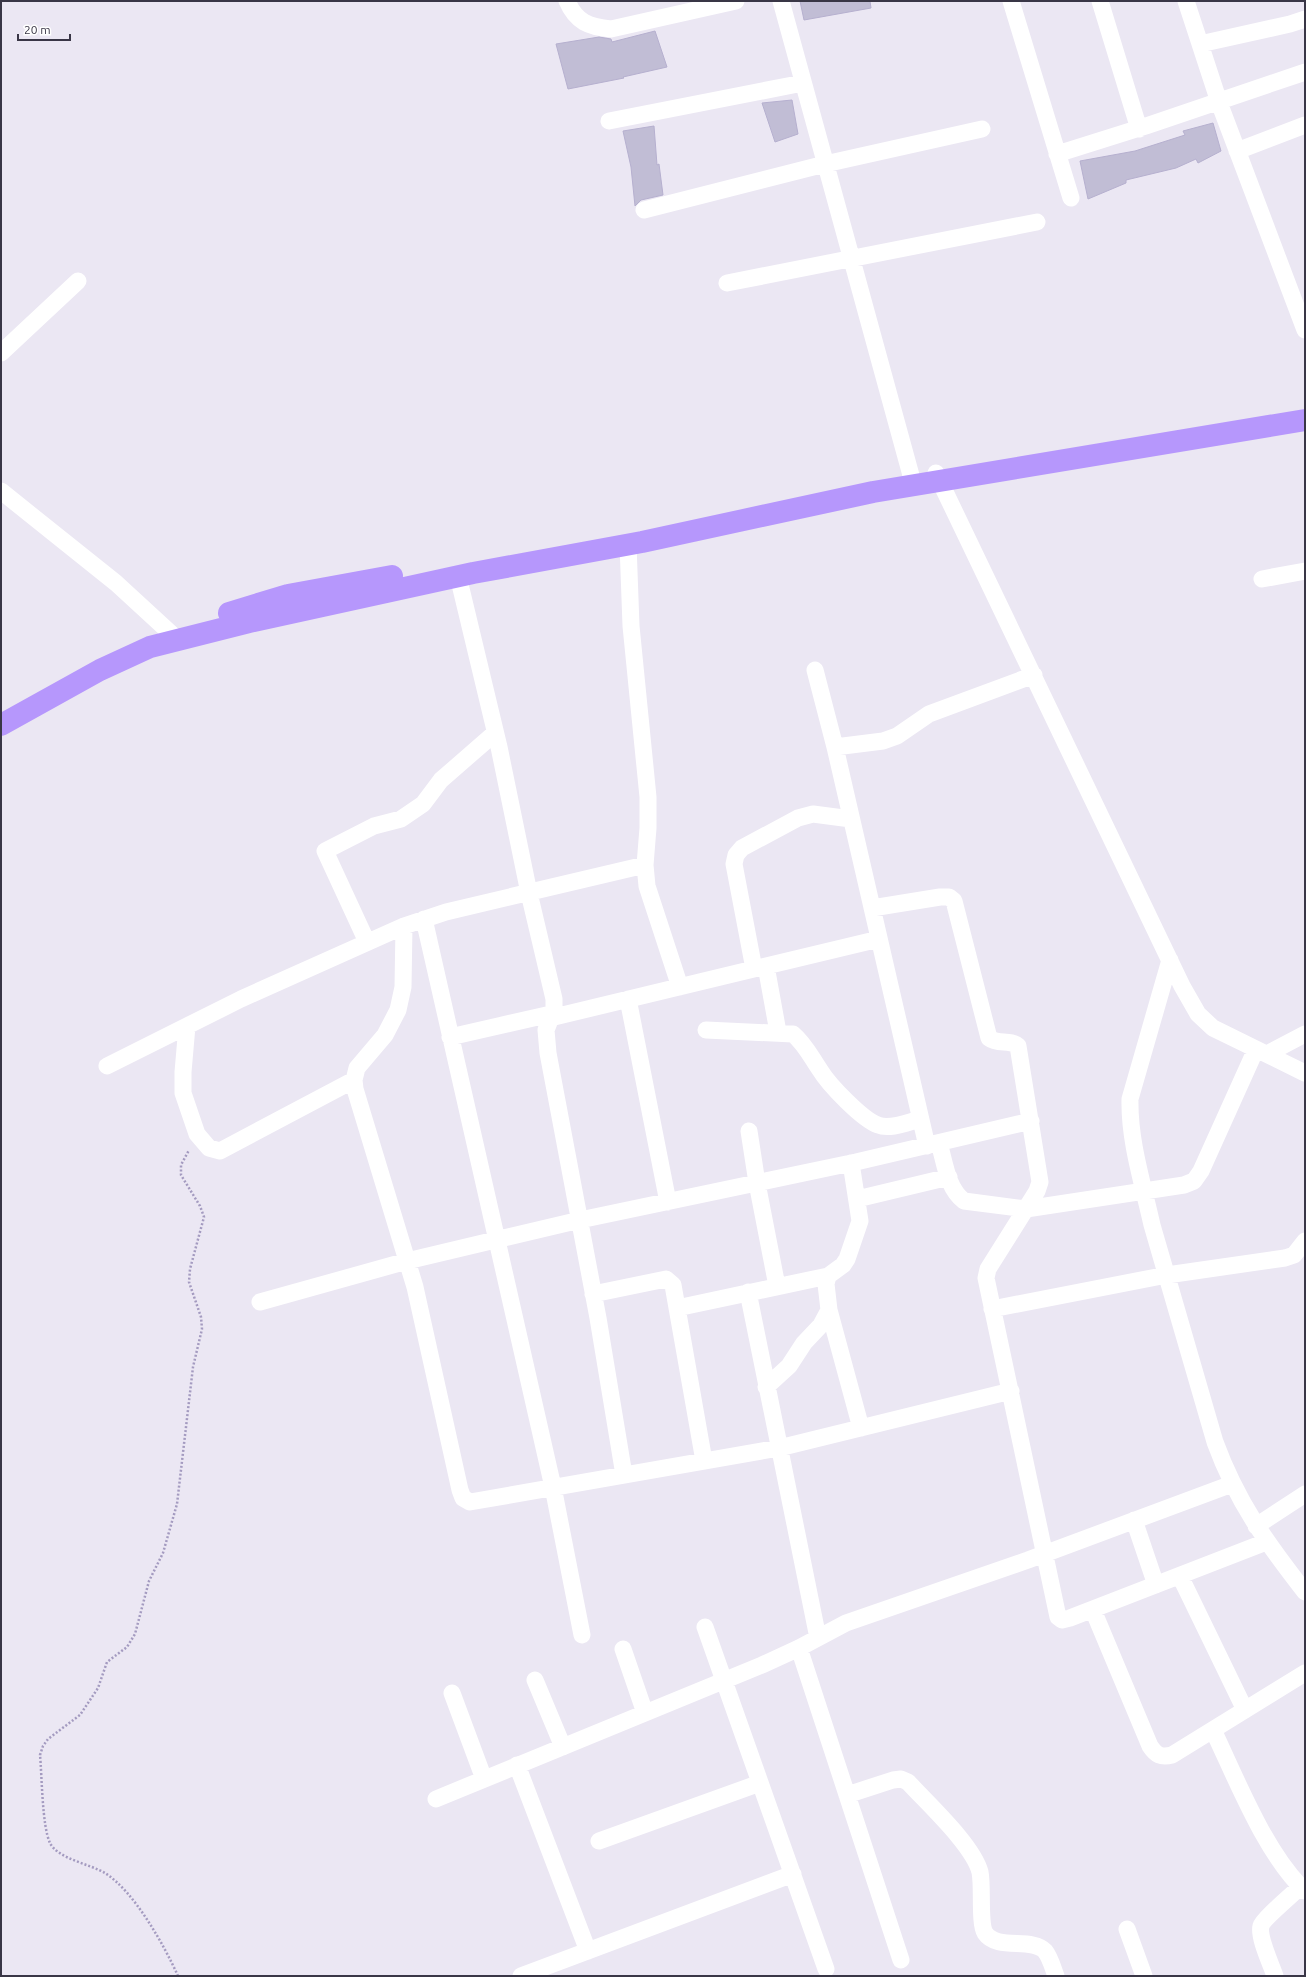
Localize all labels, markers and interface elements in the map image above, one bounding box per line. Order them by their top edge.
scale bar [18,16,70,42]
text: 20 m [24,23,51,36]

